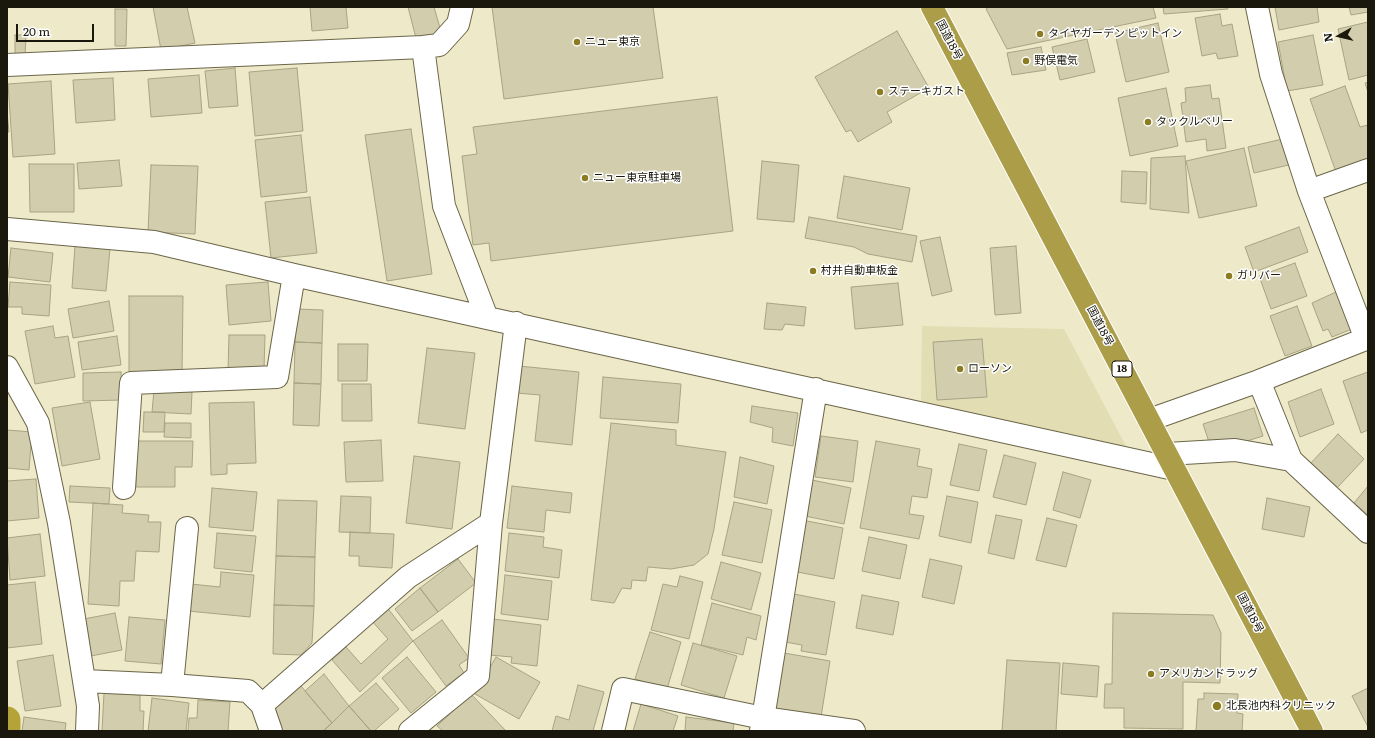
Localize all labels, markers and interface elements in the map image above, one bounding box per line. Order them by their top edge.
scale bar [18,16,96,42]
north arrow [1319,16,1359,56]
street label: 国道18号 [933,18,965,62]
text: 20 m [23,22,50,40]
place label: タイヤガーデン ピットイン [1048,27,1182,41]
marker: タイヤガーデン ピットイン [1035,29,1045,39]
text: N [1319,32,1336,43]
place label: ニュー東京 [585,35,640,49]
marker: ニュー東京 [572,37,582,47]
place label: 野俣電気 [1034,54,1078,68]
marker: 野俣電気 [1021,56,1031,66]
place label: ステーキガスト [888,85,965,99]
marker: ステーキガスト [875,87,885,97]
place label: タックルベリー [1156,115,1233,129]
marker: タックルベリー [1143,117,1153,127]
place label: ニュー東京駐車場 [593,171,681,185]
marker: ニュー東京駐車場 [580,173,590,183]
place label: 村井自動車板金 [821,264,898,278]
marker: 村井自動車板金 [808,266,818,276]
place label: ガリバー [1237,269,1281,283]
marker: ガリバー [1224,271,1234,281]
street label: 国道18号 [1084,304,1116,348]
road number: 18 [1112,361,1132,377]
place label: ローソン [968,362,1012,376]
marker: ローソン [955,364,965,374]
street label: 国道18号 [1234,591,1266,635]
place label: アメリカンドラッグ [1159,667,1258,681]
marker: アメリカンドラッグ [1146,669,1156,679]
place label: 北長池内科クリニック [1226,699,1336,713]
marker: 北長池内科クリニック [1211,700,1223,712]

